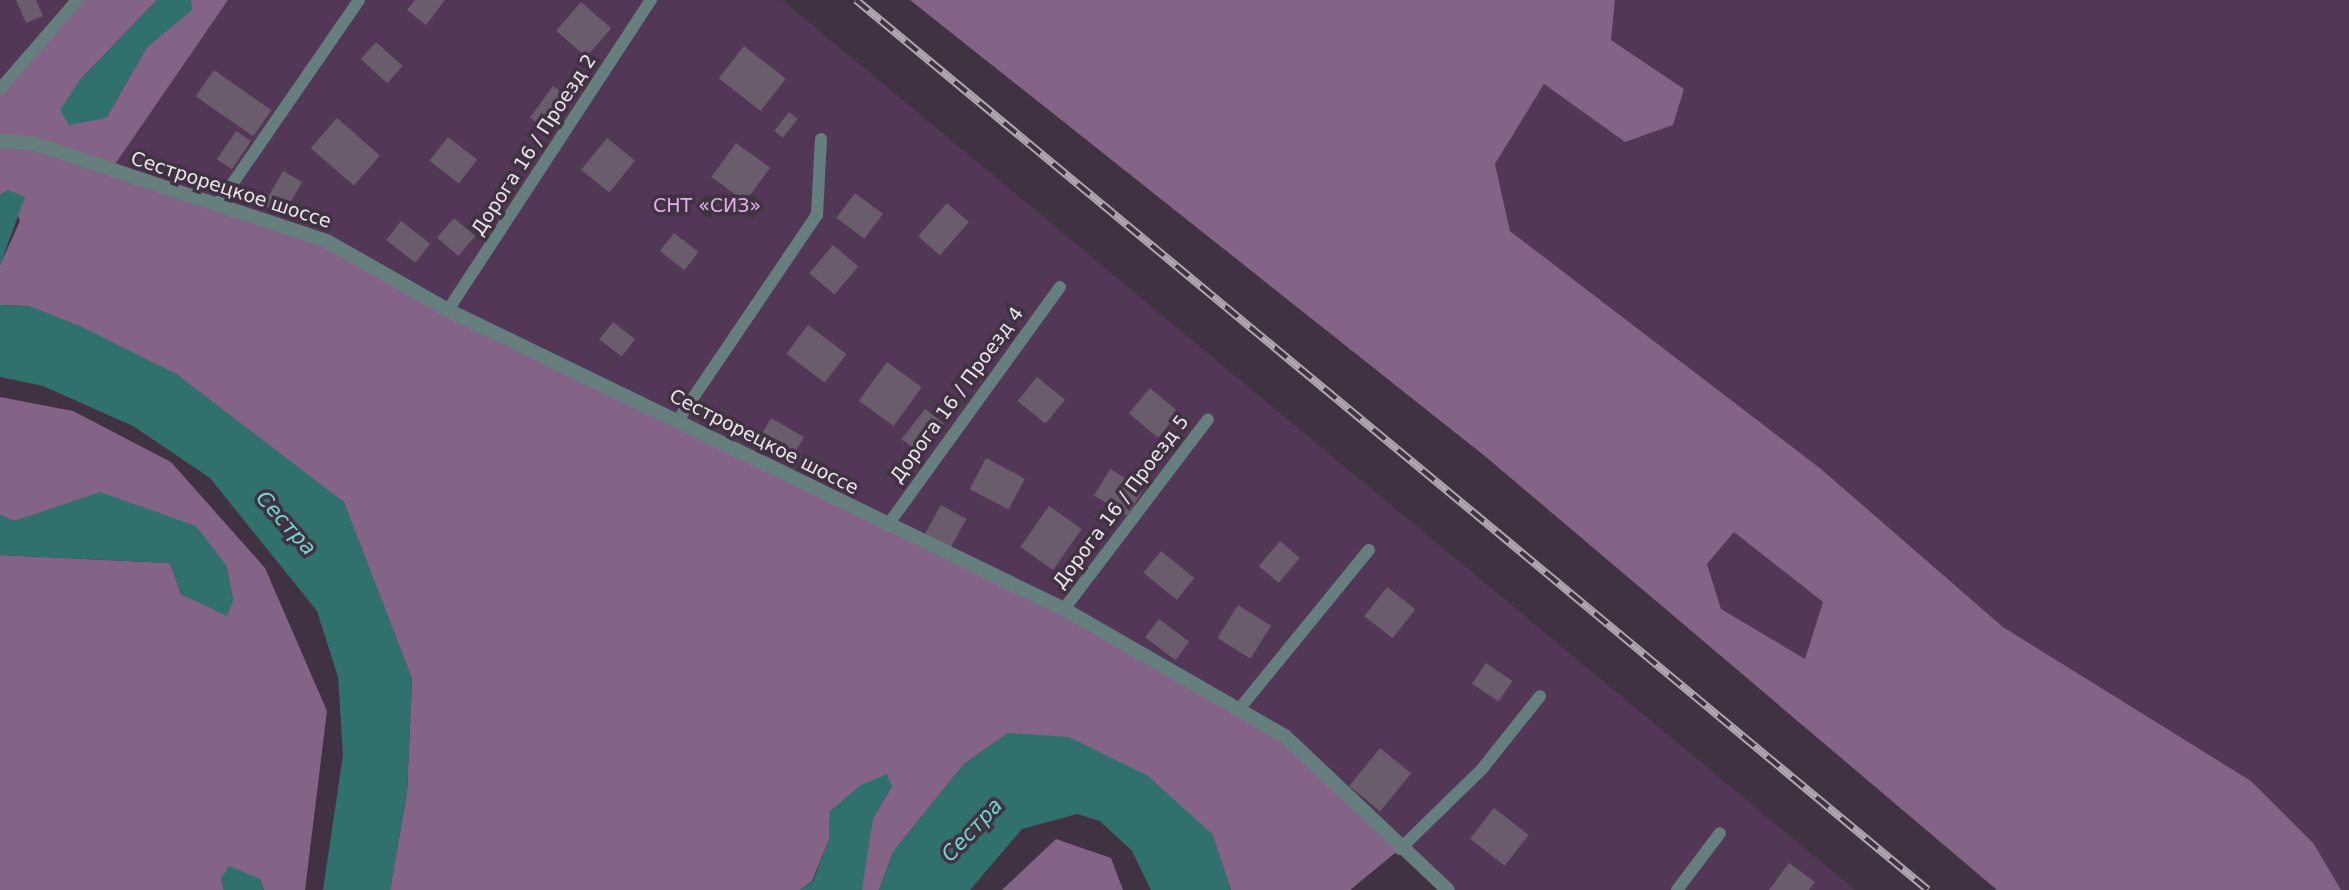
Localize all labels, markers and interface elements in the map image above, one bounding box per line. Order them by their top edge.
street label: Дорога 16 / Проезд 2 [467,50,601,240]
street label: Сестрорецкое шоссе [128,147,334,233]
park label: СНТ «СИЗ» [653,195,761,217]
street label: Дорога 16 / Проезд 4 [886,303,1028,487]
street label: Сестрорецкое шоссе [666,384,862,500]
street label: Дорога 16 / Проезд 5 [1048,411,1194,593]
water label: Сестра [251,486,321,560]
water label: Сестра [936,793,1008,867]

